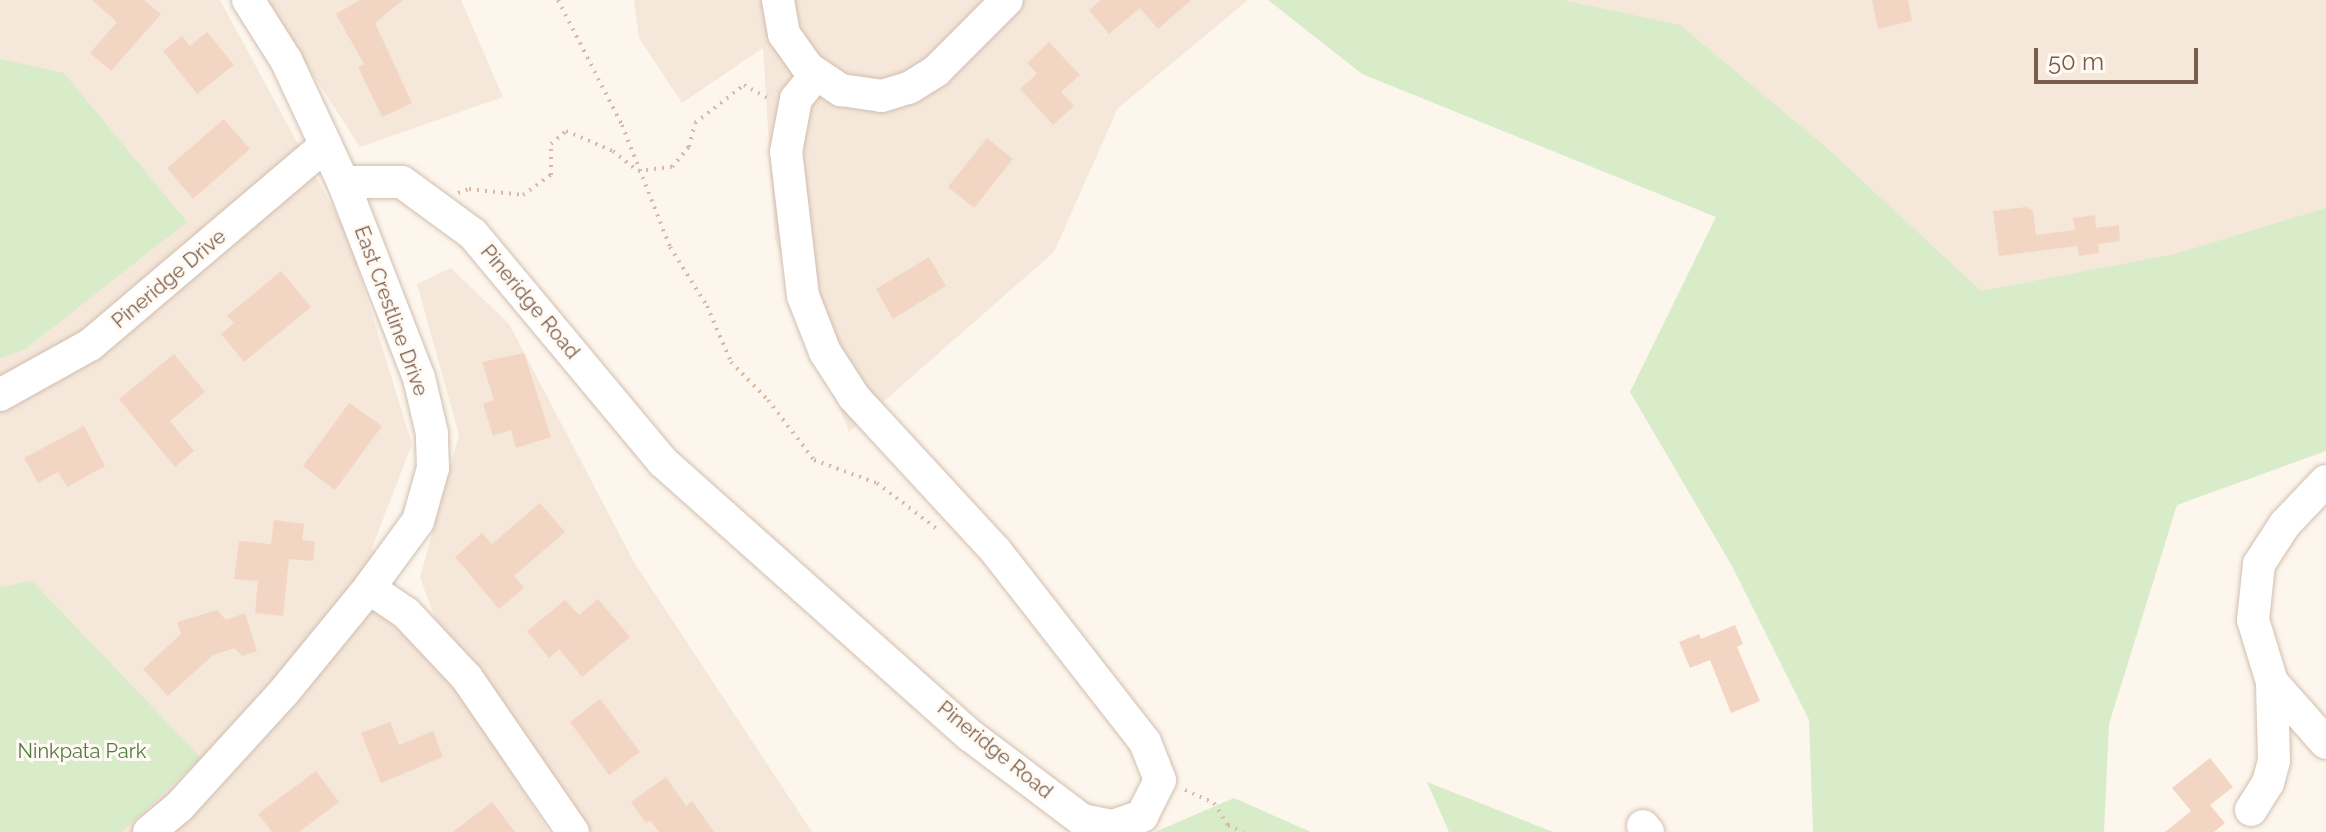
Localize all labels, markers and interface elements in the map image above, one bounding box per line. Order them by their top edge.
scale bar [2038,32,2202,82]
text: 50 m [2048,47,2104,76]
street label: East Crestline Drive [349,223,433,399]
street label: Pineridge Drive [107,225,231,333]
street label: Pineridge Road [475,240,585,364]
street label: Pineridge Road [933,696,1057,804]
park label: Ninkpata Park [18,739,146,763]

